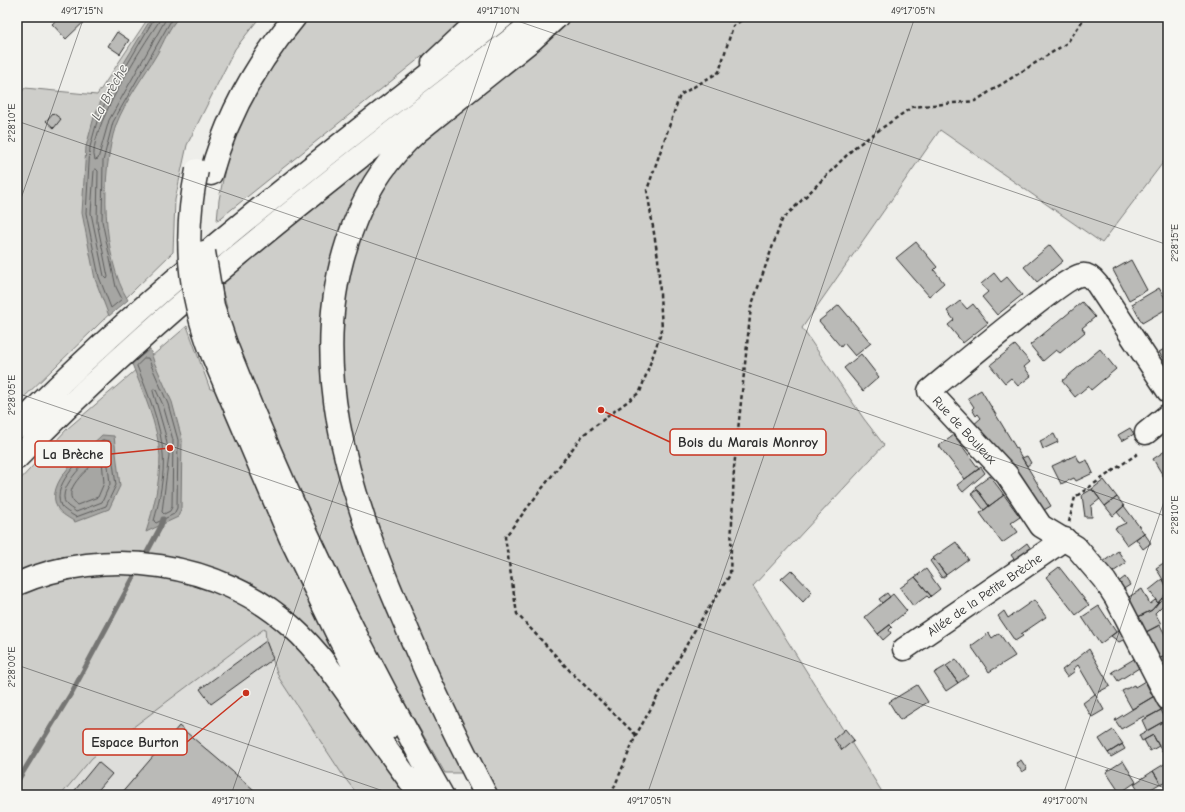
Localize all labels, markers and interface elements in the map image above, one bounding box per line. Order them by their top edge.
text: 49°17'15"N [61,5,103,17]
text: 49°17'10"N [477,5,519,17]
text: 49°17'05"N [891,5,935,17]
water label: La Brèche [88,61,131,123]
text: 2°28'10"E [6,104,18,142]
text: 2°28'15"E [1169,224,1181,262]
text: 2°28'05"E [6,375,18,415]
street label: Rue de Bouleux [930,393,1000,468]
callout: Bois du Marais Monroy [670,429,826,455]
text: Bois du Marais Monroy [678,434,818,451]
callout: La Brèche [35,441,111,467]
text: La Brèche [43,446,104,463]
text: 2°28'10"E [1169,496,1181,534]
street label: Allée de la Petite Brèche [924,550,1045,639]
text: 2°28'00"E [6,647,18,688]
callout: Espace Burton [83,729,187,755]
text: Espace Burton [91,734,179,751]
text: 49°17'10"N [212,795,254,807]
text: 49°17'05"N [627,795,671,807]
text: 49°17'00"N [1043,795,1087,807]

